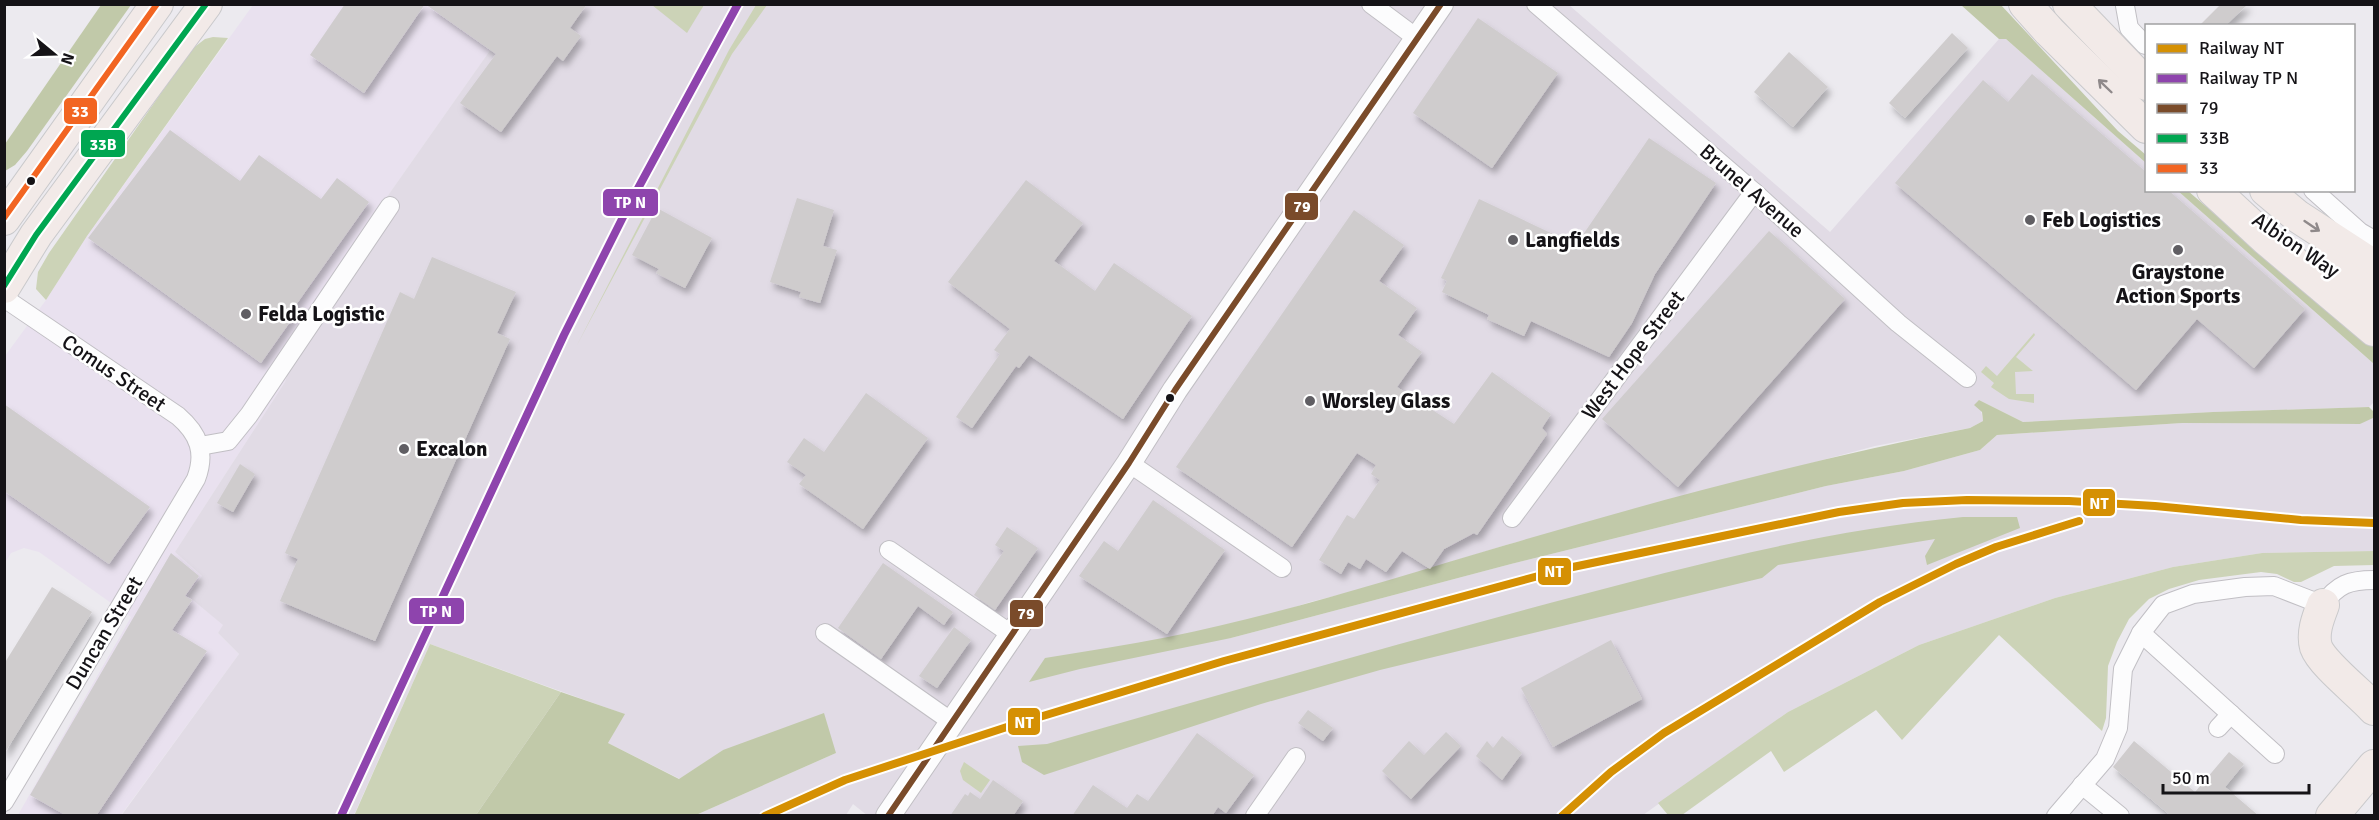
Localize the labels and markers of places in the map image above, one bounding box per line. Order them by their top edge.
unlabelled marker [25,175,37,187]
place label: Feb Logistics [2042,207,2161,233]
marker: Feb Logistics [2023,213,2037,227]
place label: Langfields [1525,227,1620,253]
marker: Langfields [1506,233,1520,247]
marker: Graystone Action Sports [2171,243,2185,257]
place label: Graystone Action Sports [2116,259,2240,309]
place label: Felda Logistic [258,301,385,327]
marker: Felda Logistic [239,307,253,321]
place label: Worsley Glass [1322,388,1450,414]
unlabelled marker [1164,392,1176,404]
marker: Worsley Glass [1303,394,1317,408]
place label: Excalon [416,436,487,462]
marker: Excalon [397,442,411,456]

